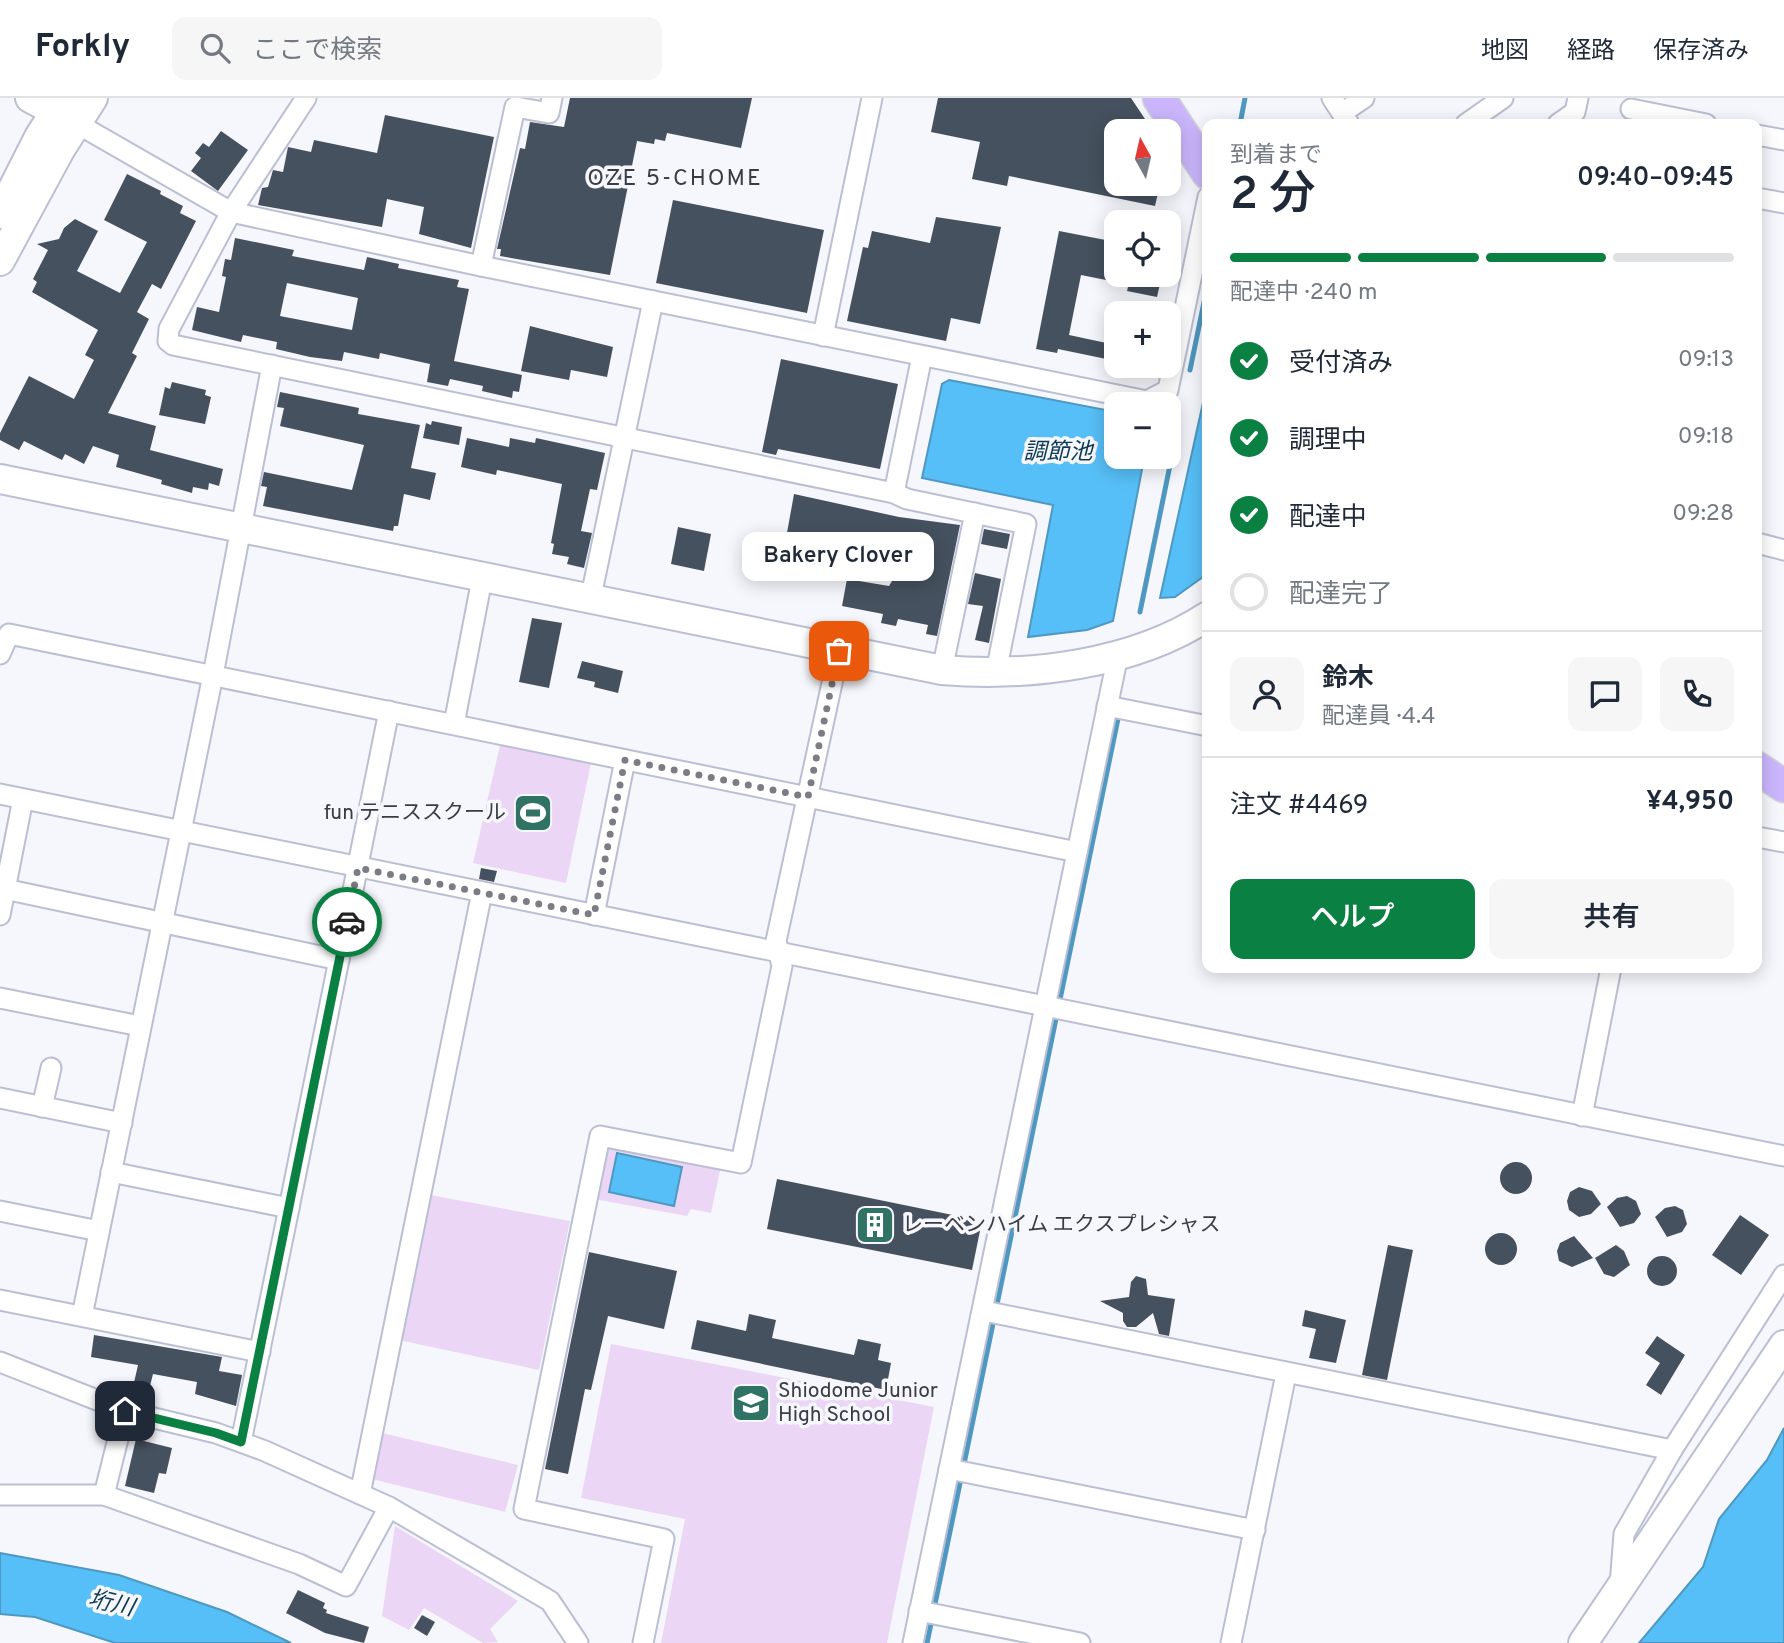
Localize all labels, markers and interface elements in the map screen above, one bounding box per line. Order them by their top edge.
search box [172,17,662,80]
text: Forkly [35,27,130,69]
icon: search [196,29,234,67]
text: ここで検索 [252,35,382,68]
text: 地図 [1481,37,1529,67]
text: 経路 [1567,37,1615,67]
text: 保存済み [1653,37,1749,67]
north arrow [1104,119,1181,196]
map controls [1104,119,1181,469]
text: 到着まで [1230,142,1322,171]
text: 09:40–09:45 [1577,162,1734,195]
district label: OZE 5-CHOME [587,165,763,194]
text: 2 分 [1230,167,1315,226]
button: locate [1104,210,1181,287]
text: 配達中 · 240 m [1230,279,1378,308]
button: + [1104,301,1181,378]
icon: check [1230,342,1268,380]
text: 09:13 [1678,346,1734,375]
text: 受付済み [1289,348,1393,381]
button: − [1104,392,1181,469]
icon: check [1230,419,1268,457]
text: 09:18 [1678,423,1734,452]
text: 調理中 [1289,425,1367,458]
water label: 調節池 [1024,439,1095,468]
icon: check [1230,496,1268,534]
text: 09:28 [1672,500,1734,529]
text: 配達中 [1289,502,1367,535]
callout: Bakery Clover [743,532,935,581]
text: Bakery Clover [763,542,913,571]
text: 配達完了 [1289,579,1393,612]
pin [809,621,869,681]
icon: bag [820,632,858,670]
button: person [1230,657,1304,731]
button: chat [1568,657,1642,731]
button: phone [1660,657,1734,731]
text: 鈴木 [1322,663,1374,696]
text: 配達員 · 4.4 [1322,703,1436,732]
text: ¥4,950 [1646,786,1734,819]
text: 注文 #4469 [1230,790,1368,823]
sports icon: fun テニススクール [512,792,554,834]
place label: fun テニススクール [324,800,506,827]
button: ヘルプ [1230,879,1475,959]
button: 共有 [1489,879,1734,959]
courier [312,887,382,957]
icon: car [328,903,366,941]
building icon: レーベンハイム エクスプレシャス [854,1204,896,1246]
place label: レーベンハイム エクスプレシャス [902,1212,1220,1239]
place label: Shiodome Junior High School [778,1378,938,1429]
pin [95,1381,155,1441]
school or university icon: Shiodome Junior High School [730,1382,772,1424]
icon: home [106,1392,144,1430]
water label: 垳川 [85,1586,140,1625]

